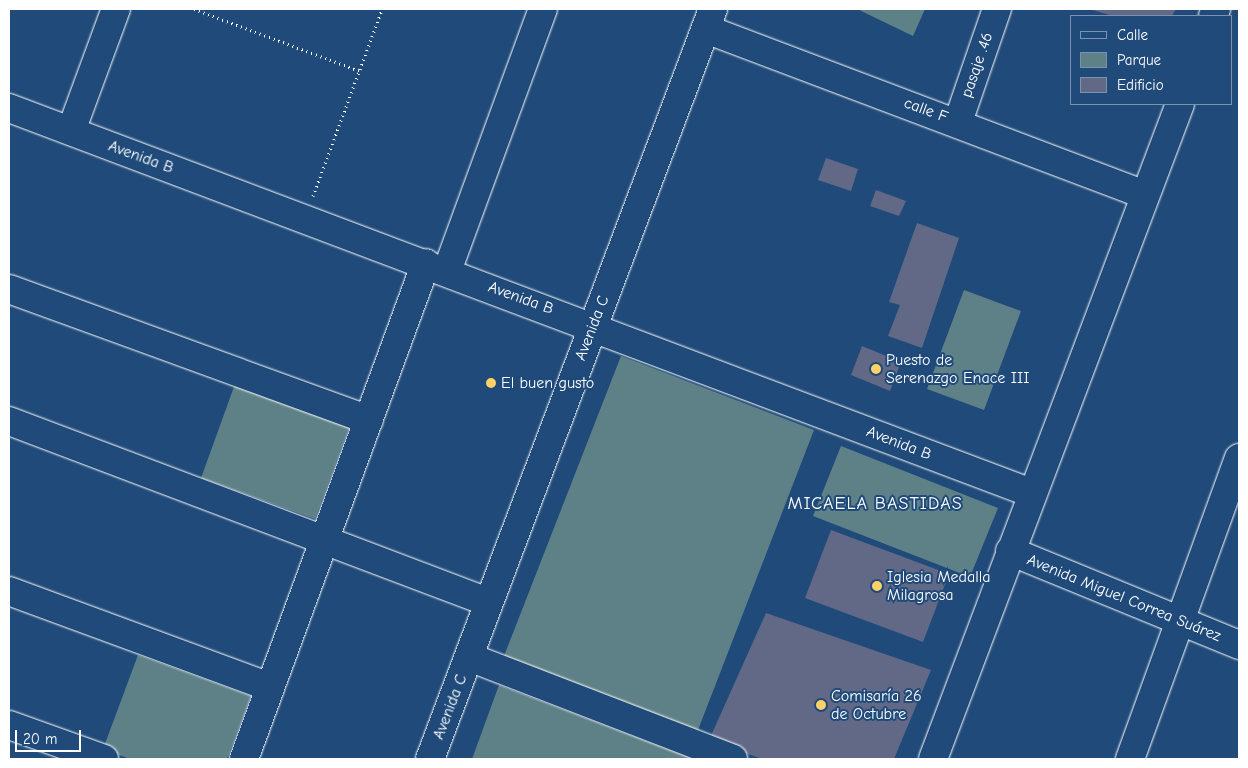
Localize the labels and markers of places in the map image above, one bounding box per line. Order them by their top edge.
place label: Puesto de Serenazgo Enace III [886,350,1030,388]
marker: Puesto de Serenazgo Enace III [870,363,882,375]
place label: El buen gusto [501,373,594,393]
marker: El buen gusto [485,377,497,389]
place label: Iglesia Medalla Milagrosa [887,567,991,605]
marker: Iglesia Medalla Milagrosa [871,580,883,592]
place label: Comisaría 26 de Octubre [831,686,922,724]
marker: Comisaría 26 de Octubre [815,699,827,711]

